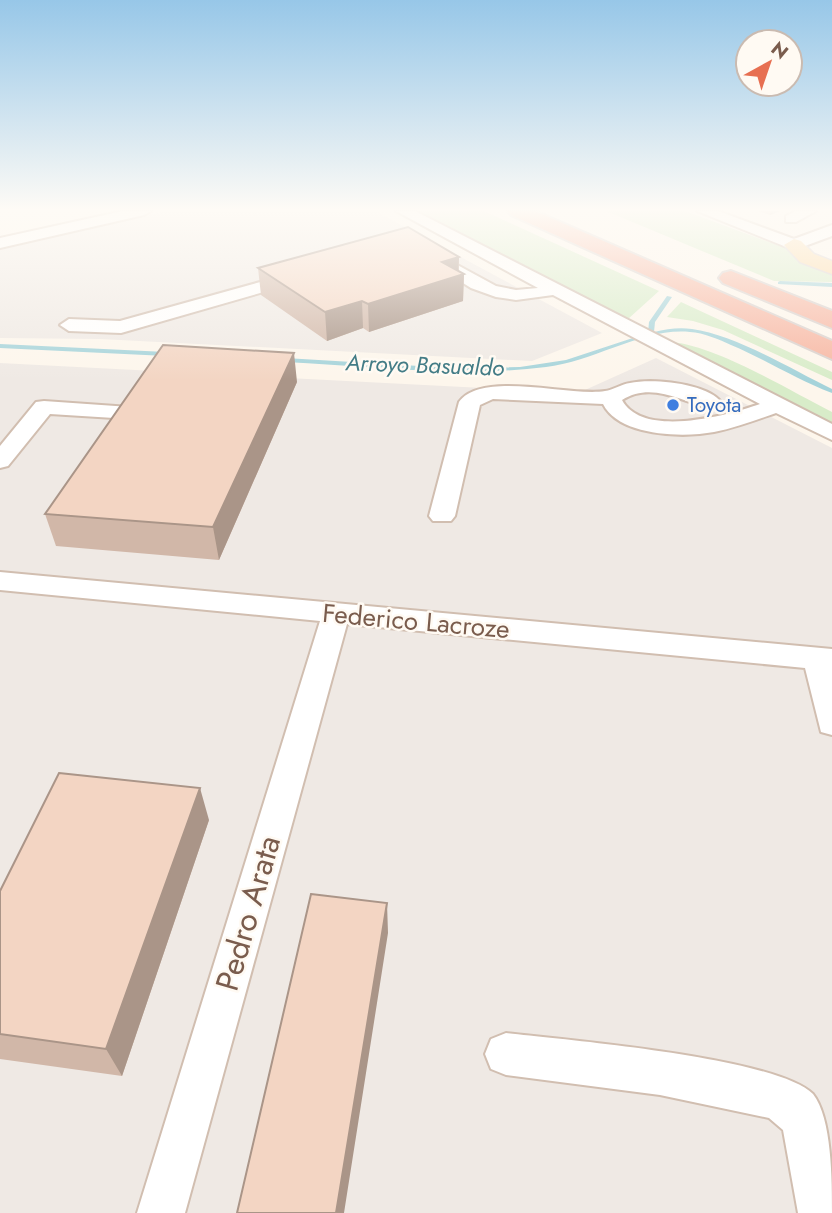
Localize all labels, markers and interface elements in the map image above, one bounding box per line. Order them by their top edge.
north arrow [734,28,804,98]
text: N [765,35,794,66]
water label: Arroyo Basualdo [344,345,506,385]
place label: Toyota [687,390,741,420]
marker: Toyota [665,397,681,413]
street label: Federico Lacroze [321,594,511,648]
street label: Pedro Arata [204,830,292,996]

